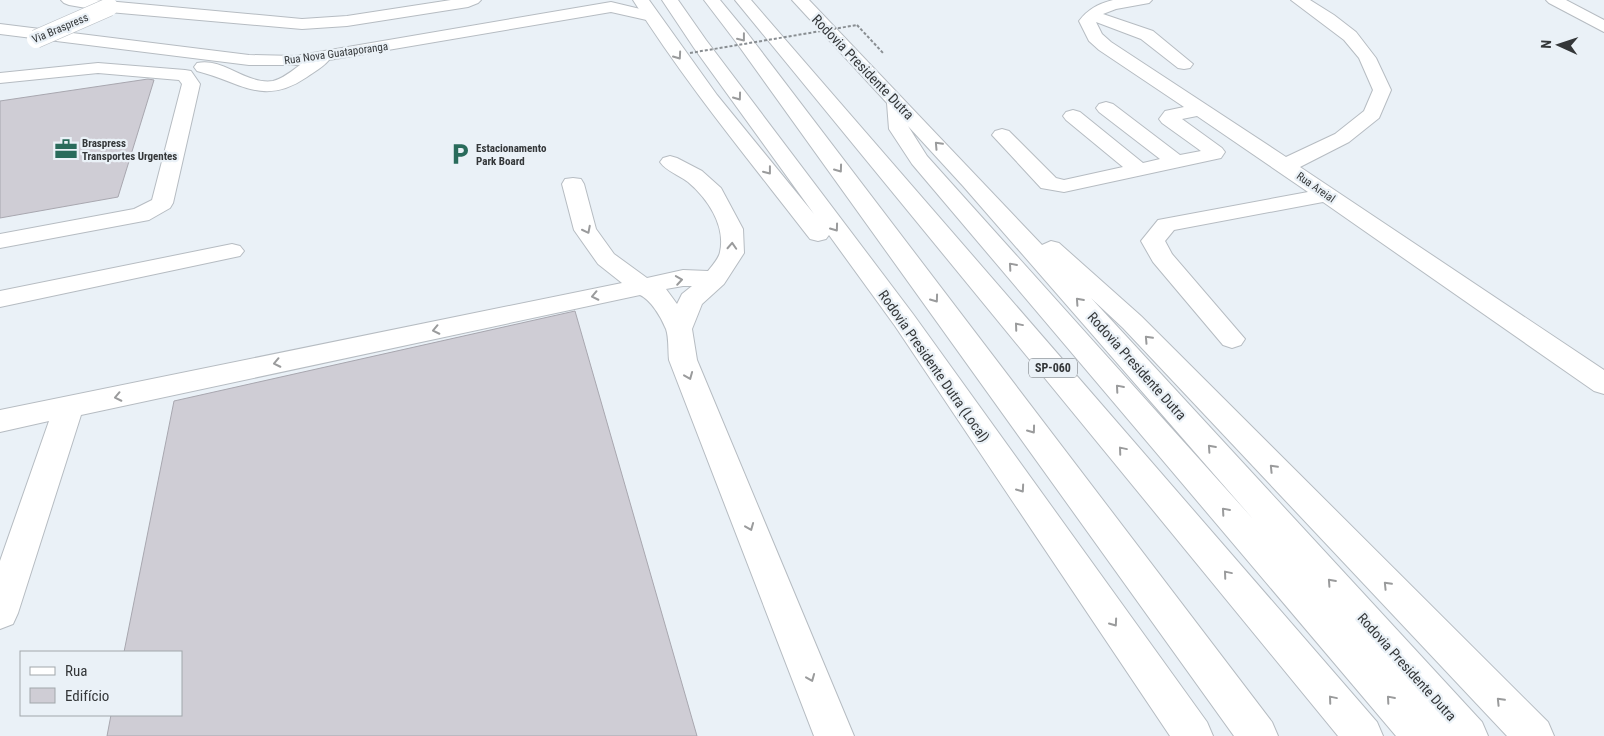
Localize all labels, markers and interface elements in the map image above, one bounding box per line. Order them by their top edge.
street label: Via Braspress [30,11,90,46]
street label: Rodovia Presidente Dutra [809,11,917,123]
north arrow [1534,20,1584,70]
one-way arrow [736,32,745,42]
street label: Rua Nova Guataporanga [283,40,389,67]
text: N [1538,40,1554,49]
one-way arrow [672,50,681,60]
one-way arrow [733,91,741,100]
office icon: Braspress Transportes Urgentes [53,136,79,162]
place label: Braspress Transportes Urgentes [82,137,177,163]
parking icon: Estacionamento Park Board [447,141,473,167]
place label: Estacionamento Park Board [476,142,547,168]
one-way arrow [935,142,944,151]
one-way arrow [833,163,842,173]
one-way arrow [762,165,771,174]
street label: Rua Areial [1294,169,1337,205]
one-way arrow [829,222,838,231]
one-way arrow [581,225,591,234]
one-way arrow [726,242,737,250]
one-way arrow [1009,262,1018,271]
one-way arrow [674,275,683,285]
street label: Rodovia Presidente Dutra (Local) [875,287,993,445]
one-way arrow [590,290,599,301]
one-way arrow [930,293,938,302]
one-way arrow [1076,298,1085,307]
street label: Rodovia Presidente Dutra [1084,309,1190,423]
one-way arrow [1014,322,1023,331]
one-way arrow [431,324,440,334]
one-way arrow [1145,335,1154,344]
one-way arrow [272,357,281,368]
road number: SP-060 [1029,358,1077,378]
one-way arrow [683,372,693,380]
one-way arrow [1115,385,1124,394]
one-way arrow [113,391,122,402]
one-way arrow [1026,424,1035,434]
one-way arrow [1208,445,1217,454]
one-way arrow [1120,447,1128,456]
one-way arrow [1270,465,1279,474]
one-way arrow [1015,484,1024,493]
one-way arrow [1222,507,1231,516]
one-way arrow [744,522,754,531]
one-way arrow [1224,571,1233,580]
one-way arrow [1328,579,1337,588]
one-way arrow [1384,581,1393,590]
street label: Rodovia Presidente Dutra [1354,610,1460,724]
one-way arrow [1108,617,1117,627]
legend [20,651,182,716]
text: Rua [65,662,87,680]
one-way arrow [804,673,815,682]
text: Edifício [65,687,109,705]
one-way arrow [1328,695,1337,704]
one-way arrow [1386,696,1395,705]
one-way arrow [1497,698,1506,707]

